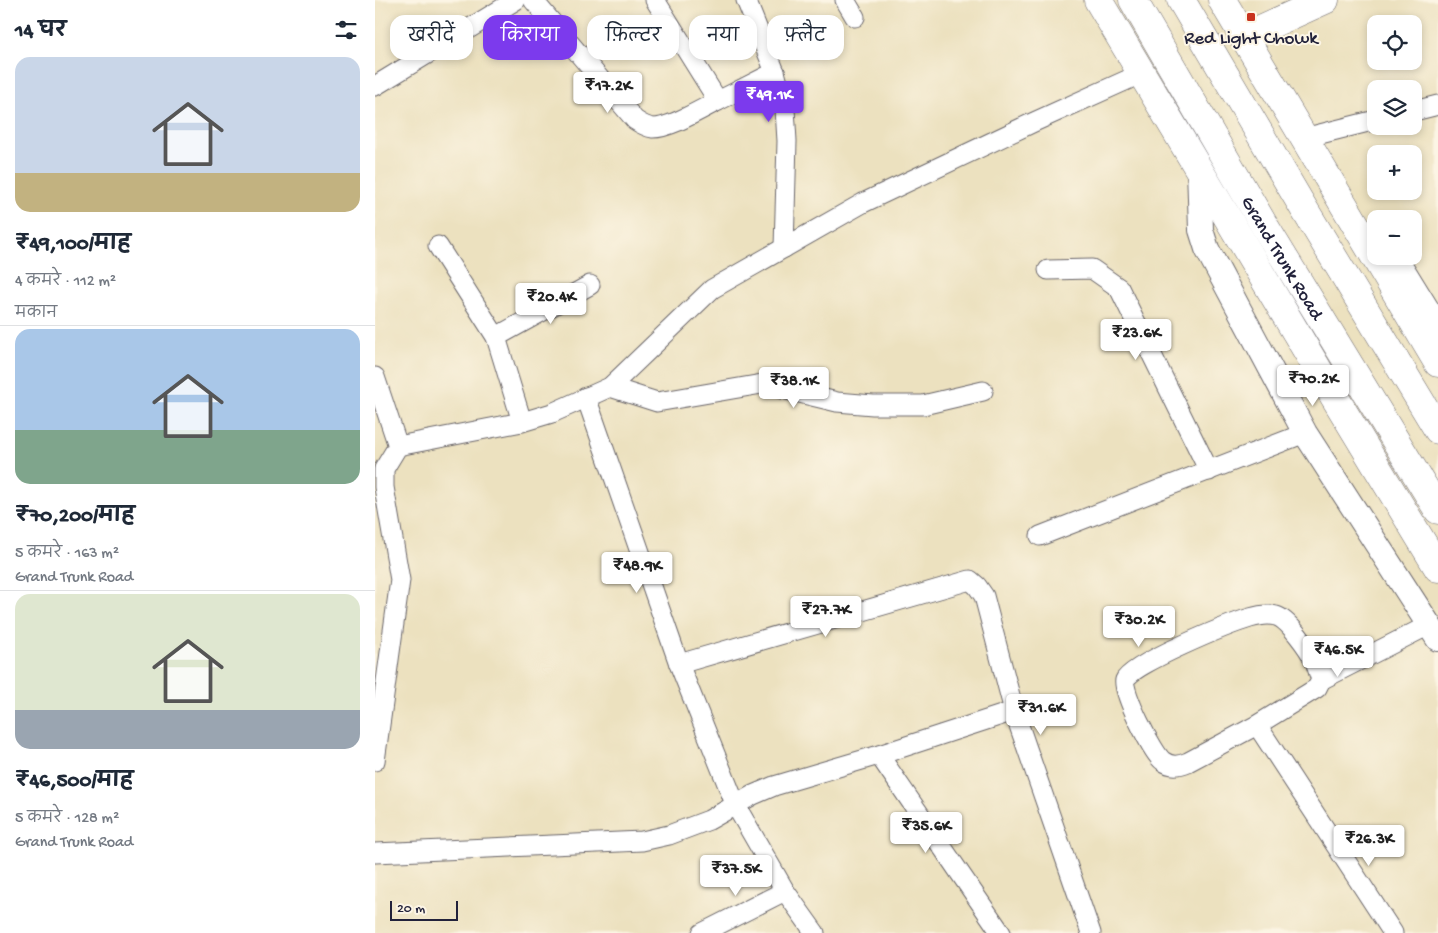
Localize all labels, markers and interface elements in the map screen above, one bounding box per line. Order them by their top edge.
marker: Red Light Chowk [1245,11,1257,23]
chip: खरीदें [390,15,473,60]
chip: किराया [483,15,577,60]
chip: फ़िल्टर [587,15,679,60]
chip: नया [689,15,757,60]
chip: फ़्लैट [767,15,844,60]
map controls [1367,15,1422,265]
button: locate [1367,15,1422,70]
icon: filters [332,16,360,44]
text: 14 घर [15,20,66,45]
place label: Red Light Chowk [1184,28,1319,51]
pin: ₹17.2K [567,72,649,114]
text: ₹17.2K [584,78,632,97]
pin: ₹49.1K [728,80,810,123]
button: layers [1367,80,1422,135]
text: ₹49.1K [746,87,792,106]
icon: home [143,89,233,179]
button: + [1367,145,1422,200]
street label: Grand Trunk Road [1235,193,1328,326]
button: − [1367,210,1422,265]
text: ₹49,100/माह [15,233,131,258]
text: 4 कमरे · 112 m² [15,273,116,292]
pin: ₹20.4K [510,282,592,325]
text: ₹20.4K [526,289,576,308]
text: मकान [15,305,57,324]
pin: ₹23.6K [1095,318,1177,361]
text: ₹23.6K [1111,325,1161,344]
icon: home [143,361,233,451]
pin: ₹70.2K [1272,364,1354,407]
pin: ₹38.1K [753,366,835,409]
text: ₹70.2K [1288,371,1338,390]
text: ₹38.1K [770,373,818,392]
text: ₹70,200/माह [15,505,135,530]
text: 5 कमरे · 163 m² [15,545,119,564]
pin: ₹48.9K [596,552,678,594]
text: ₹48.9K [612,558,662,577]
text: Grand Trunk Road [15,569,133,588]
pin: ₹27.7K [785,596,867,638]
text: ₹27.7K [801,602,851,621]
pin: ₹30.2K [1098,606,1180,648]
text: ₹30.2K [1114,612,1164,631]
icon: home [143,626,233,716]
pin: ₹46.5K [1297,636,1379,678]
text: ₹46.5K [1314,642,1362,661]
pin: ₹31.6K [1000,694,1082,736]
text: ₹31.6K [1017,700,1065,719]
text: ₹46,500/माह [15,770,133,795]
text: 5 कमरे · 128 m² [15,810,119,829]
pin: ₹35.6K [885,812,967,854]
text: ₹35.6K [901,818,951,837]
pin: ₹26.3K [1328,824,1410,867]
text: ₹26.3K [1344,831,1394,850]
text: Grand Trunk Road [15,834,133,853]
pin: ₹37.5K [695,854,777,897]
text: ₹37.5K [711,861,761,880]
scale bar [390,898,457,921]
text: 20 m [397,901,425,918]

